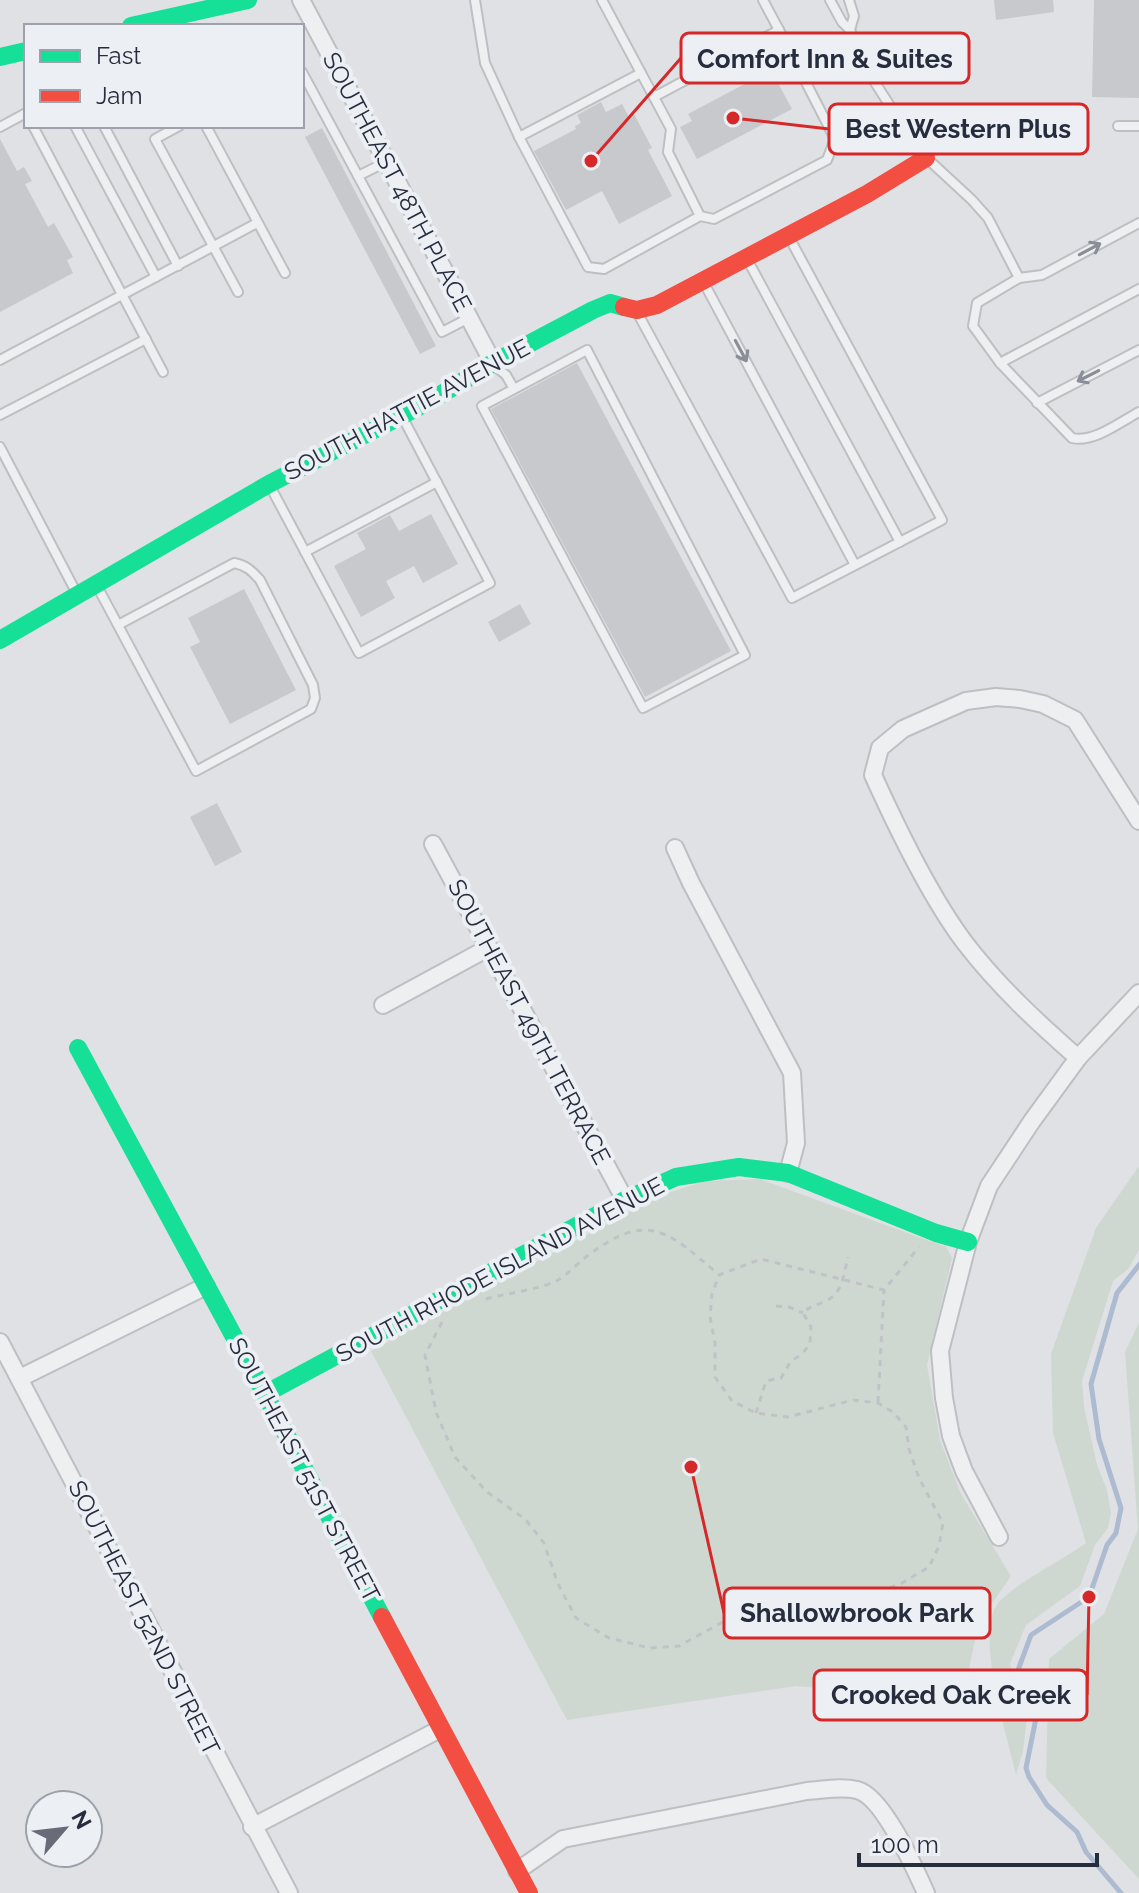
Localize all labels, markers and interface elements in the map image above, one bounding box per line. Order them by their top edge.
legend [24,24,304,128]
callout: Comfort Inn & Suites [681,33,969,83]
text: Fast [96,41,141,70]
text: Comfort Inn & Suites [697,44,953,74]
street label: SOUTHEAST 48TH PLACE [317,47,478,316]
text: Jam [96,81,142,110]
callout: Best Western Plus [829,104,1088,154]
text: Best Western Plus [845,114,1071,144]
one-way arrow [1078,240,1102,256]
street label: SOUTH HATTIE AVENUE [279,333,534,487]
one-way arrow [733,339,749,362]
one-way arrow [1076,369,1100,385]
street label: SOUTHEAST 49TH TERRACE [442,874,617,1169]
street label: SOUTH RHODE ISLAND AVENUE [331,1171,669,1369]
street label: SOUTHEAST 51ST STREET [222,1333,387,1607]
street label: SOUTHEAST 52ND STREET [62,1476,227,1760]
callout: Shallowbrook Park [724,1588,990,1638]
text: Shallowbrook Park [740,1598,975,1628]
callout: Crooked Oak Creek [814,1670,1087,1720]
text: Crooked Oak Creek [831,1680,1072,1710]
north arrow [24,1789,104,1869]
text: N [66,1806,97,1833]
scale bar [859,1817,1097,1867]
text: 100 m [871,1830,939,1859]

